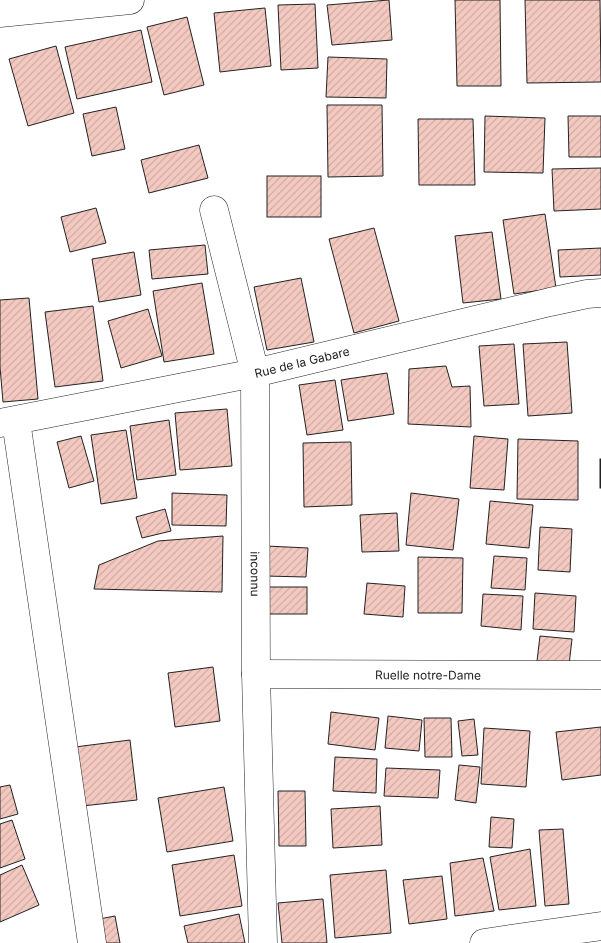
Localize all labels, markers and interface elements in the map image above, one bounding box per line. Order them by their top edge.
street label: Rue de la Gabare [253,343,351,380]
street label: inconnu [248,551,263,597]
street label: Ruelle notre-Dame [375,667,481,682]

